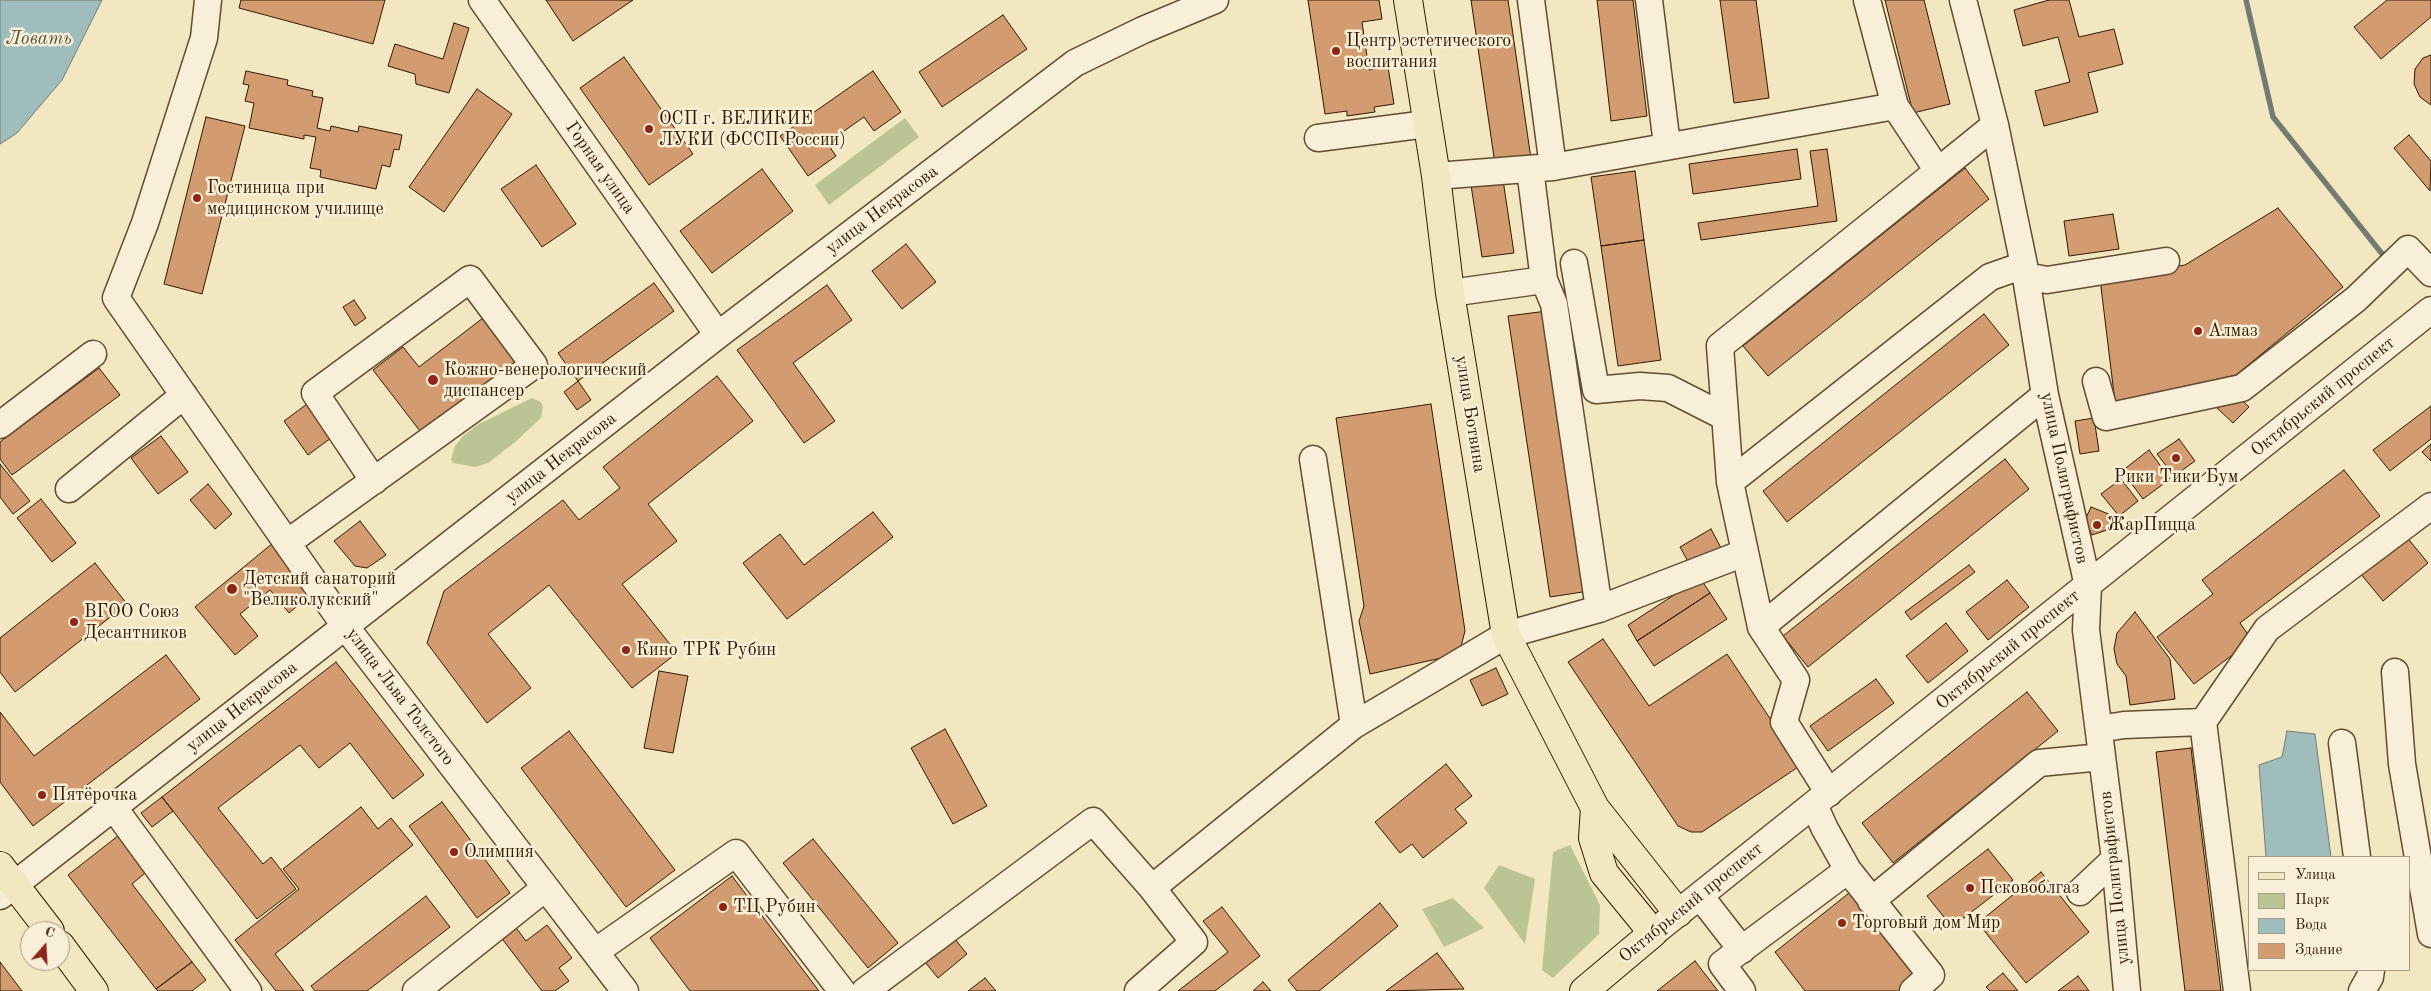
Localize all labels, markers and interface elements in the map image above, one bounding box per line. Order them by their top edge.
water label: Ловать [6,28,72,50]
place label: Центр эстетического воспитания [1346,30,1511,72]
marker: Центр эстетического воспитания [1330,45,1342,57]
place label: ОСП г. ВЕЛИКИЕ ЛУКИ (ФССП России) [659,108,846,150]
street label: Горная улица [560,118,640,218]
marker: ОСП г. ВЕЛИКИЕ ЛУКИ (ФССП России) [643,123,655,135]
street label: улица Некрасова [822,161,942,259]
place label: Гостиница при медицинском училище [207,177,384,220]
marker: Гостиница при медицинском училище [191,192,203,204]
place label: Алмаз [2208,320,2258,342]
marker: Алмаз [2192,325,2204,337]
street label: Октябрьский проспект [2247,332,2399,462]
street label: улица Ботвина [1450,354,1490,474]
place label: Кожно-венерологический диспансер [444,359,647,402]
marker: Кожно-венерологический диспансер [426,373,440,387]
street label: улица Полиграфистов [2035,390,2093,566]
street label: улица Некрасова [501,408,621,508]
marker: Рики Тики Бум [2170,452,2182,464]
place label: Рики Тики Бум [2114,466,2238,488]
place label: ЖарПицца [2107,514,2196,536]
marker: ЖарПицца [2091,519,2103,531]
place label: Детский санаторий "Великолукский" [243,568,396,610]
marker: Детский санаторий "Великолукский" [225,582,239,596]
street label: Октябрьский проспект [1932,585,2084,715]
place label: ВГОО Союз Десантников [84,601,187,644]
marker: ВГОО Союз Десантников [68,616,80,628]
street label: улица Льва Толстого [341,624,459,770]
place label: Кино ТРК Рубин [636,639,776,661]
marker: Кино ТРК Рубин [620,644,632,656]
street label: улица Некрасова [182,657,302,757]
place label: Пятёрочка [52,784,137,806]
marker: Пятёрочка [36,789,48,801]
street label: улица Полиграфистов [2095,790,2135,966]
street label: Октябрьский проспект [1615,838,1767,968]
place label: Олимпия [464,841,534,863]
marker: Олимпия [448,846,460,858]
legend [2248,856,2411,971]
text: Улица [2295,868,2336,883]
place label: Псковоблгаз [1980,877,2080,899]
marker: Псковоблгаз [1964,882,1976,894]
text: Парк [2295,893,2330,908]
place label: ТЦ Рубин [733,896,816,918]
marker: ТЦ Рубин [717,901,729,913]
place label: Торговый дом Мир [1852,912,2000,934]
marker: Торговый дом Мир [1836,917,1848,929]
text: Вода [2295,918,2327,933]
north arrow [20,921,70,971]
text: С [43,925,56,941]
text: Здание [2295,943,2342,958]

